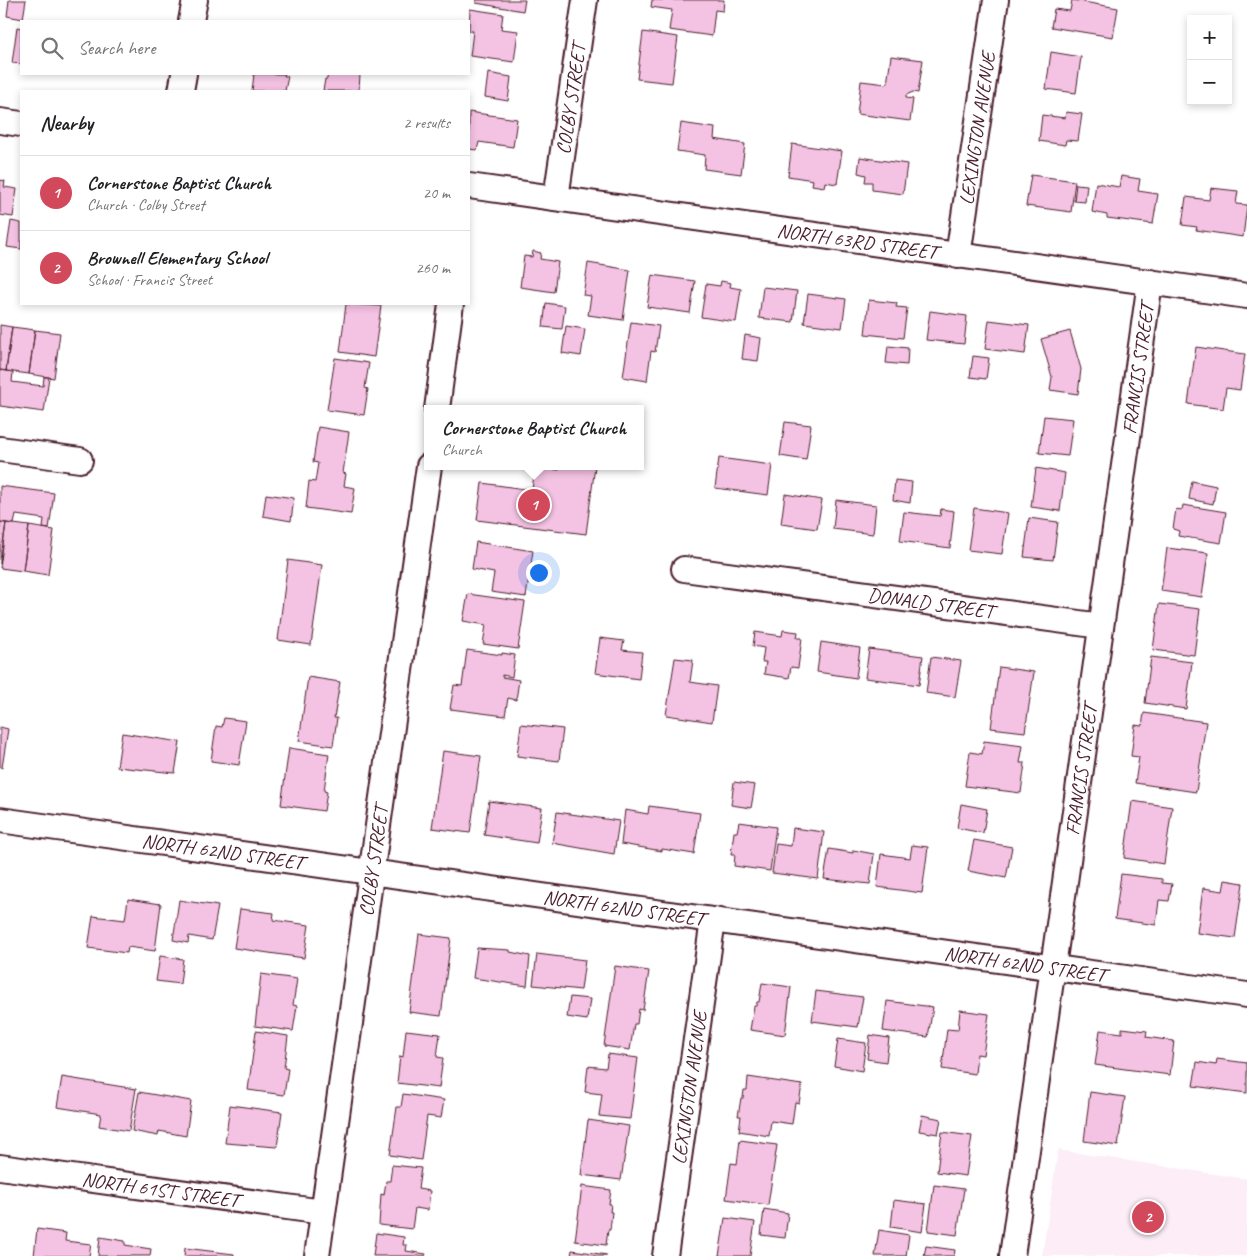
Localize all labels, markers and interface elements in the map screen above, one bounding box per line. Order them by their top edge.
map controls [1187,15,1232,105]
button: + [1187,15,1232,60]
search box [20,20,470,75]
icon: search [38,34,66,62]
text: Search here [78,36,155,60]
street label: COLBY STREET [551,38,592,156]
street label: LEXINGTON AVENUE [954,48,1001,206]
button: − [1187,60,1232,105]
text: Nearby [40,110,93,136]
text: 2 results [403,113,450,133]
text: Cornerstone Baptist Church [87,171,271,195]
text: 1 [52,183,60,203]
text: 20 m [423,183,450,203]
text: Church · Colby Street [87,195,205,215]
street label: NORTH 63RD STREET [775,218,943,266]
text: Brownell Elementary School [87,246,267,270]
text: 2 [52,258,60,278]
text: 260 m [416,258,450,278]
text: School · Francis Street [87,270,212,290]
street label: FRANCIS STREET [1117,298,1160,436]
popup [424,405,644,470]
text: Cornerstone Baptist Church [442,416,626,440]
text: Church [442,440,482,460]
pin: 1 [518,486,550,524]
your location [526,560,552,586]
street label: DONALD STREET [866,582,1000,625]
street label: FRANCIS STREET [1060,699,1104,837]
street label: COLBY STREET [353,800,394,918]
street label: NORTH 62ND STREET [141,828,310,876]
street label: NORTH 62ND STREET [542,884,711,932]
street label: NORTH 62ND STREET [943,941,1112,989]
street label: LEXINGTON AVENUE [666,1007,713,1166]
street label: NORTH 61ST STREET [80,1167,245,1214]
pin: 2 [1132,1198,1164,1236]

